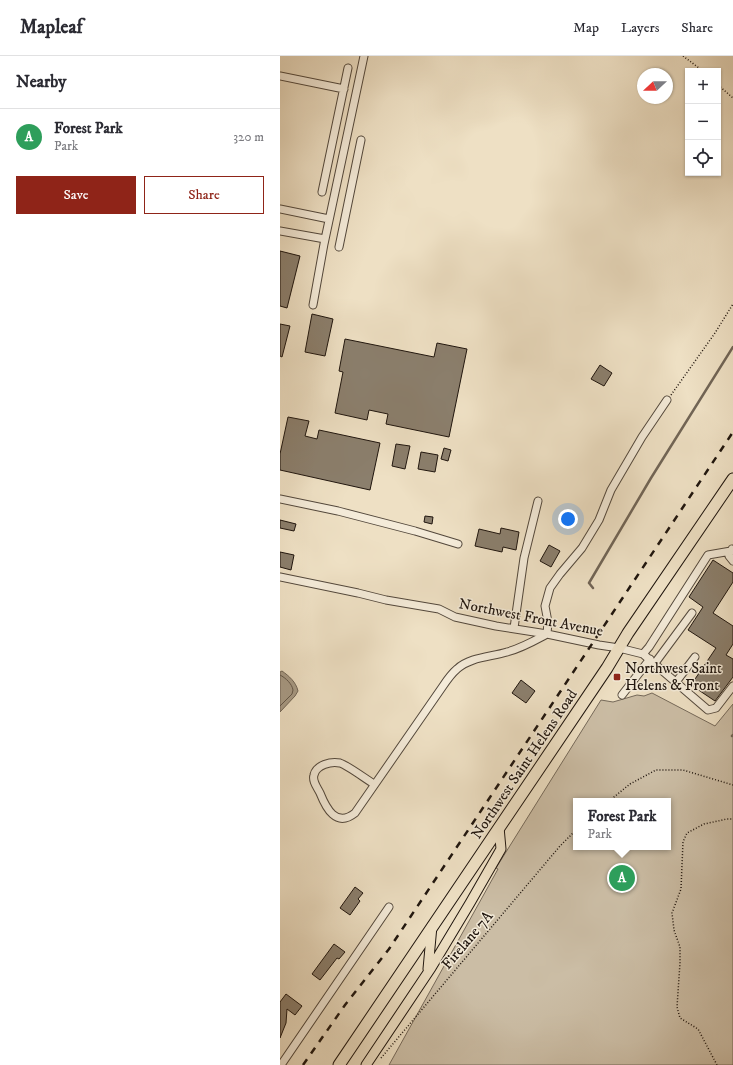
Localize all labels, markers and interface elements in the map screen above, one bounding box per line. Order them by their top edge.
text: Mapleaf [20,16,83,39]
text: Map [573,19,599,37]
text: Layers [621,19,659,37]
text: Share [681,19,713,37]
north arrow [637,68,673,104]
map controls [685,68,721,176]
button: + [685,68,721,104]
text: Nearby [16,71,66,93]
button: − [685,104,721,140]
text: Forest Park [54,119,123,138]
text: A [25,129,33,145]
text: 320 m [233,129,264,145]
text: Park [54,138,78,154]
button: locate [685,140,721,176]
button: Save [16,176,136,214]
button: Share [144,176,264,214]
your location [558,509,578,529]
street label: Northwest Front Avenue [457,594,605,641]
place label: Northwest Saint Helens & Front [625,659,722,695]
marker: Northwest Saint Helens & Front [612,672,622,682]
street label: Northwest Saint Helens Road [467,685,582,843]
popup [573,798,671,850]
text: Forest Park [588,807,656,826]
text: Park [588,826,612,842]
pin: A [609,863,635,893]
street label: Firelane 7A [437,907,498,973]

